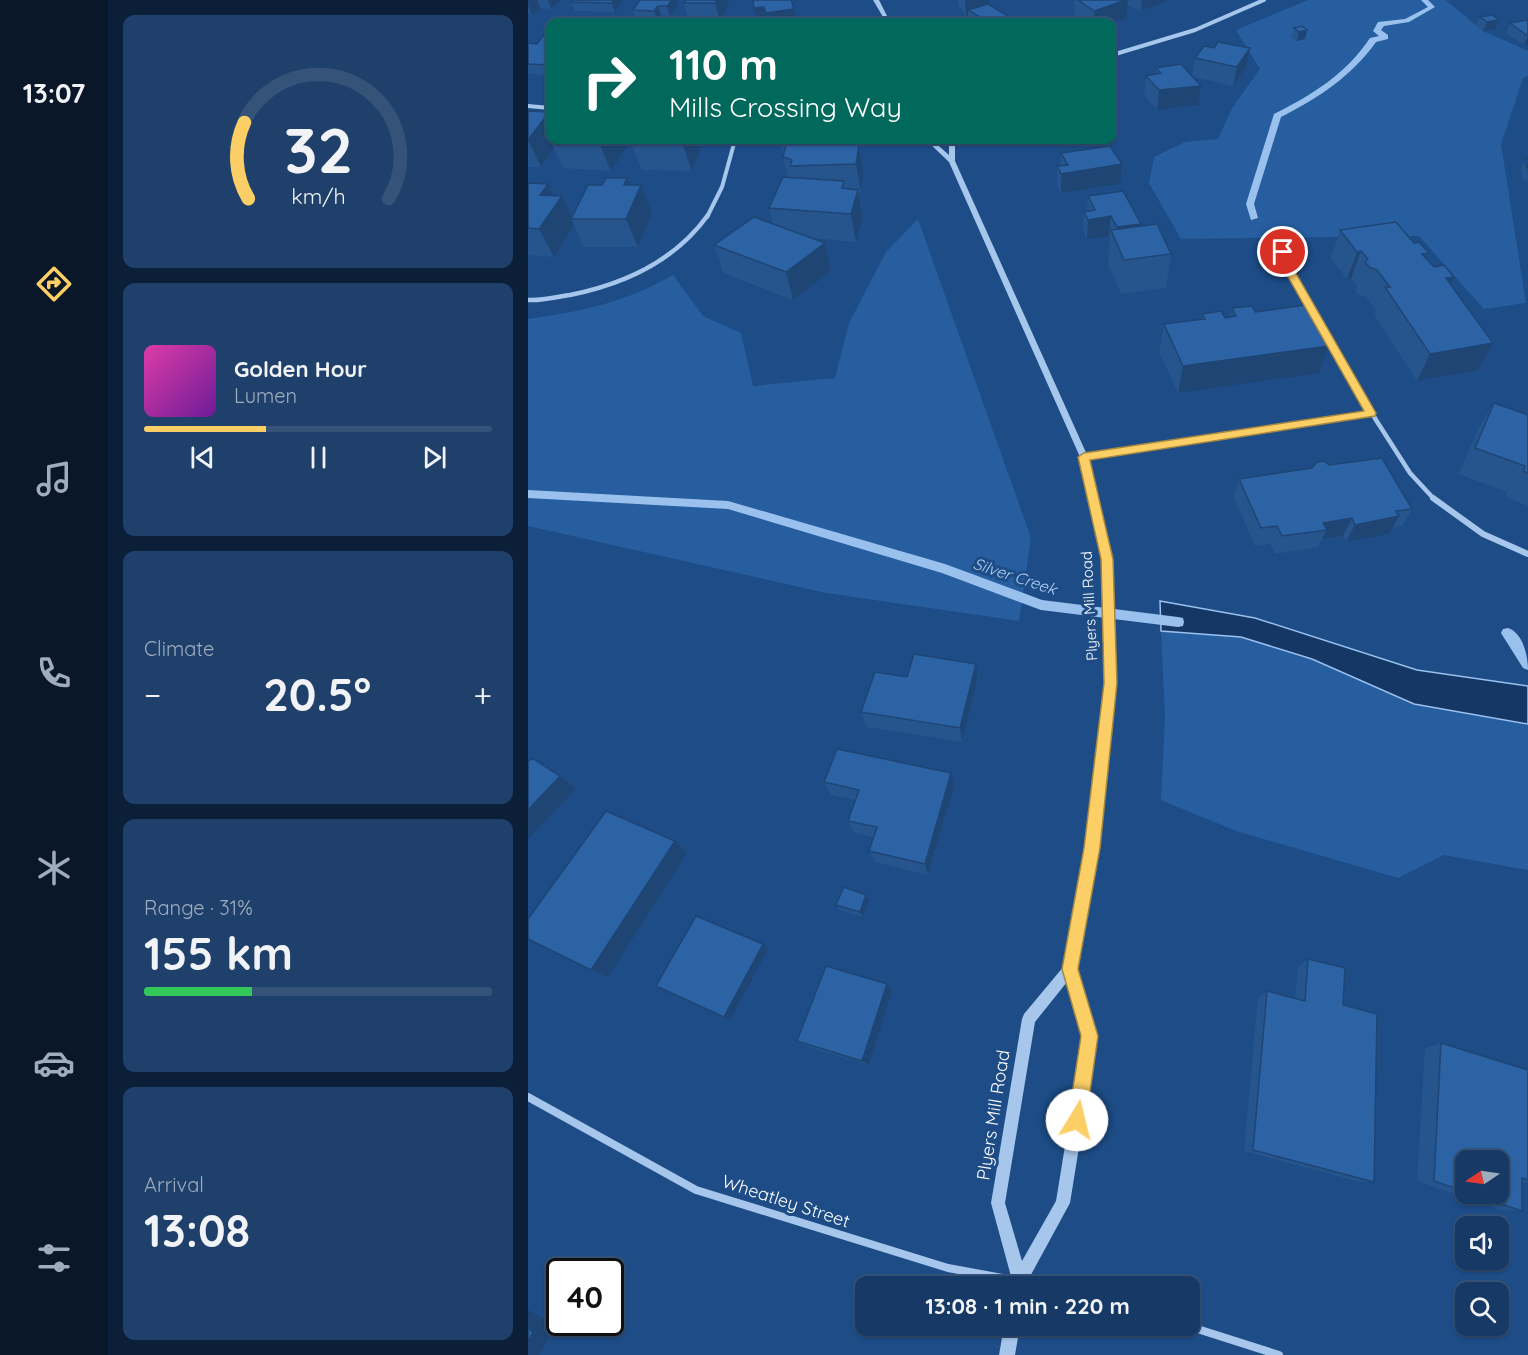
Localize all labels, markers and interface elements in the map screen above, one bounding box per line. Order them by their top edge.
text: 110 m [669,38,778,91]
icon: right [570,42,648,120]
text: 13:07 [23,76,85,110]
text: Mills Crossing Way [669,90,902,124]
text: 32 [283,111,353,189]
text: km/h [291,183,345,209]
pin [1257,226,1308,277]
icon: arrive [1266,235,1299,268]
icon: directions [33,263,75,305]
text: Golden Hour [234,355,367,383]
text: Lumen [234,383,297,408]
icon: previous [186,441,219,474]
icon: pause [302,441,335,474]
icon: next [418,441,451,474]
icon: music [33,458,75,500]
street label: Plyers Mill Road [1077,551,1101,661]
water label: Silver Creek [971,553,1061,599]
text: Climate [144,636,214,661]
icon: phone [33,652,75,694]
text: 20.5° [263,666,371,722]
text: − [144,674,161,715]
text: + [473,674,492,715]
icon: climate [33,847,75,889]
text: Range · 31% [144,895,253,920]
text: 155 km [144,925,293,981]
icon: car [33,1042,75,1084]
street label: Plyers Mill Road [971,1048,1015,1182]
position arrow [1045,1088,1109,1152]
north arrow [1455,1150,1509,1204]
map controls [1455,1150,1509,1336]
street label: Wheatley Street [719,1169,853,1233]
text: Arrival [144,1172,204,1197]
text: 13:08 [144,1202,250,1258]
button: sound [1455,1216,1509,1270]
icon: filters [33,1237,75,1279]
speed limit sign: 40 [546,1258,624,1336]
button: search [1455,1282,1509,1336]
text: 13:08 · 1 min · 220 m [925,1292,1130,1320]

